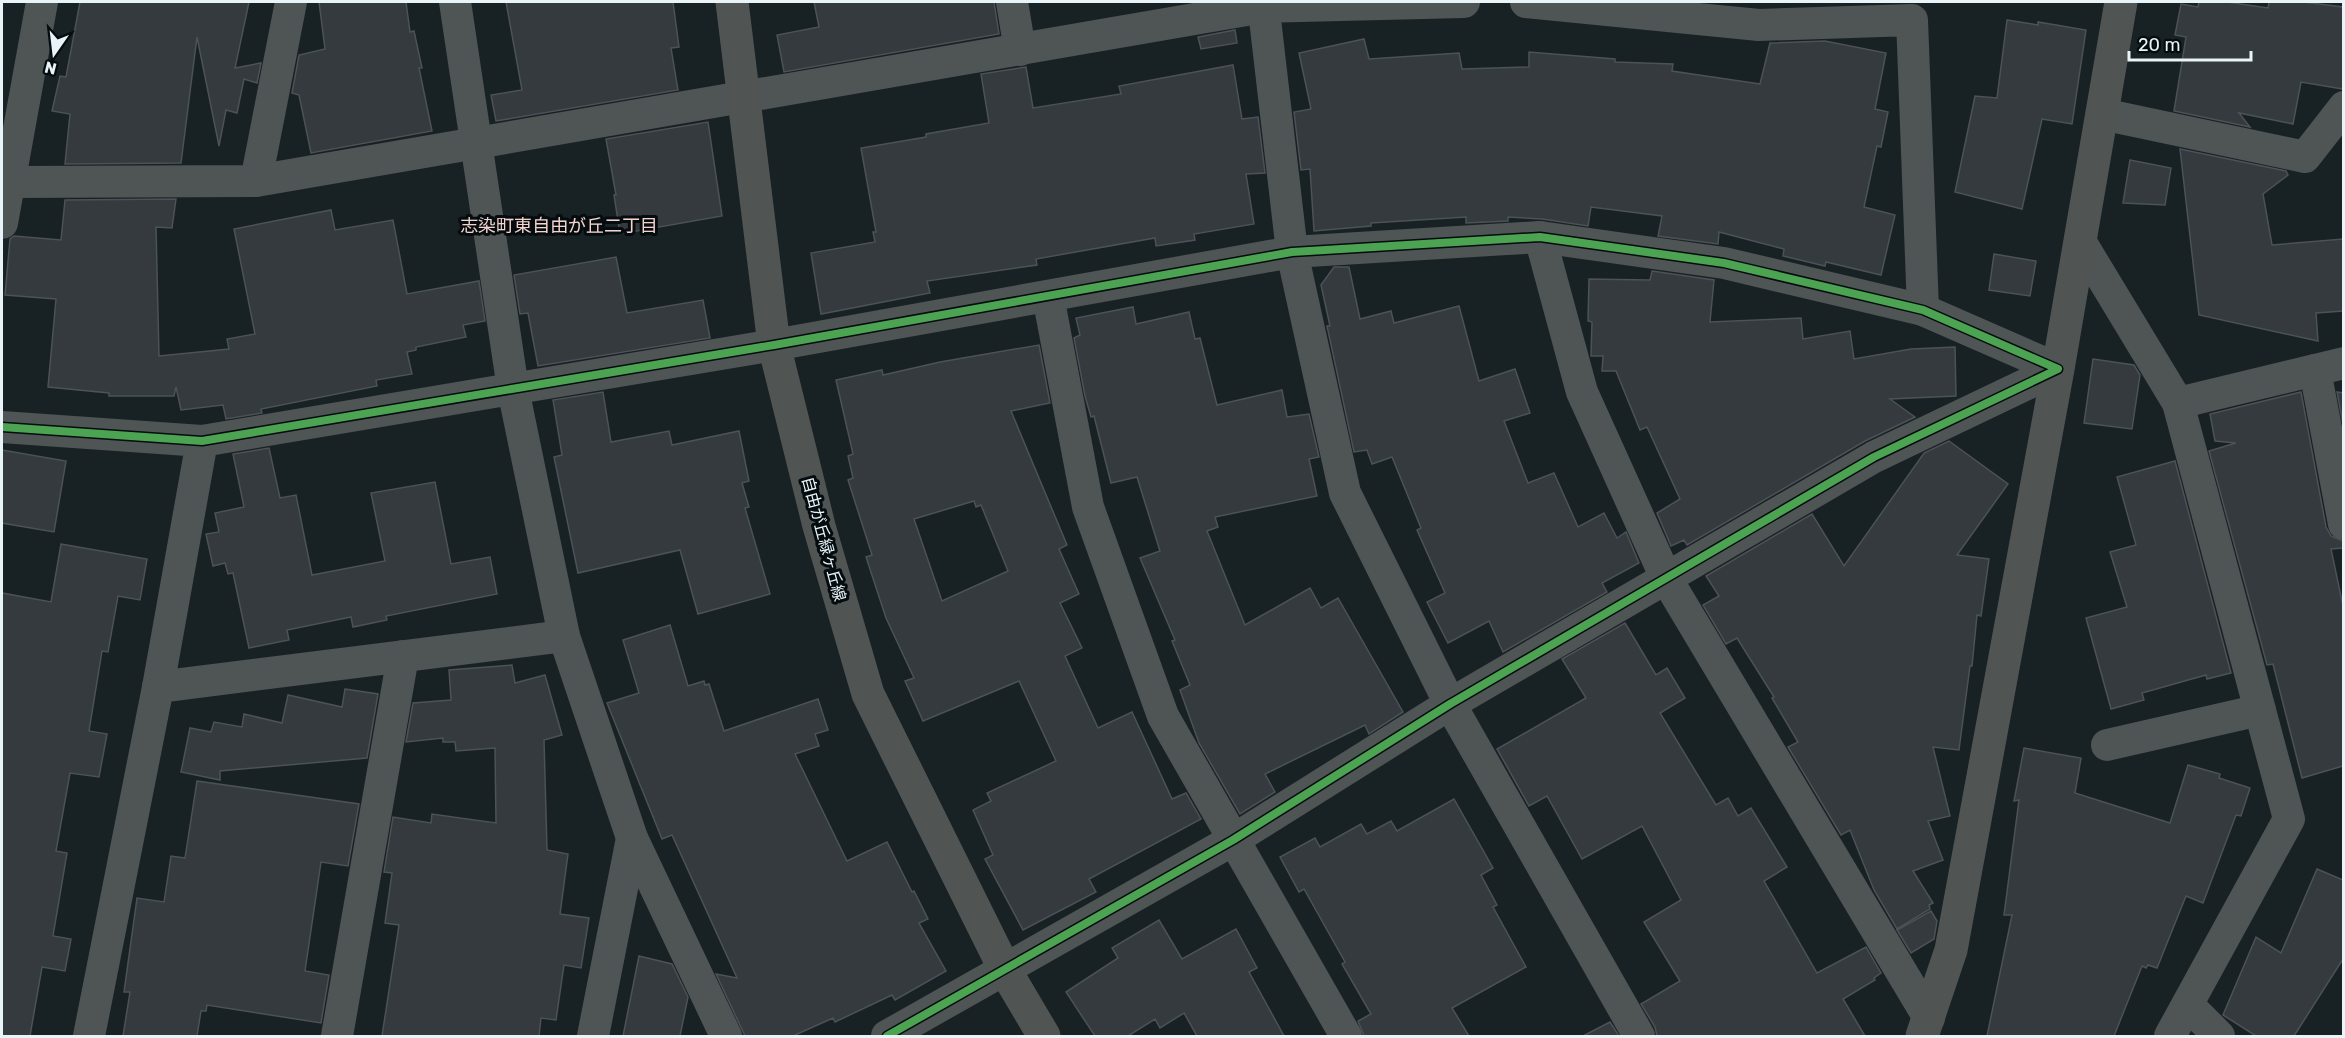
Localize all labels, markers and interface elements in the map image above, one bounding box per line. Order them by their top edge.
north arrow [24,24,84,84]
scale bar [2129,24,2250,62]
text: 20 m [2138,34,2180,56]
text: N [43,57,58,79]
district label: 志染町東自由が丘二丁目 [460,215,658,237]
street label: 自由が丘緑ヶ丘線 [798,475,850,603]

